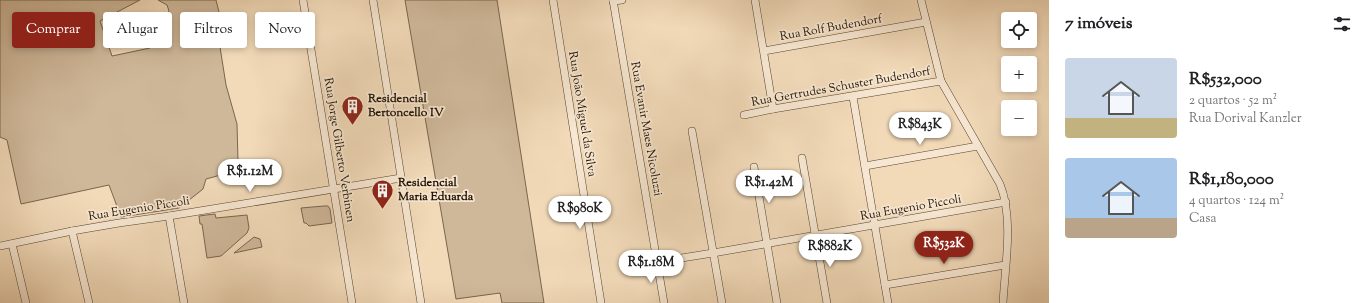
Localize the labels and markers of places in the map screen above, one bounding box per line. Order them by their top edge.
place label: Residencial Bertoncello IV [367,90,444,122]
building icon: Residencial Bertoncello IV [339,93,365,126]
pin: R$843K [887,112,953,146]
pin: R$1.12M [213,159,287,193]
pin: R$1.42M [732,170,806,204]
place label: Residencial Maria Eduarda [397,174,474,206]
building icon: Residencial Maria Eduarda [370,177,396,210]
pin: R$980K [547,196,613,230]
pin: R$532K [911,231,977,265]
pin: R$882K [797,234,863,268]
pin: R$1.18M [614,250,688,284]

